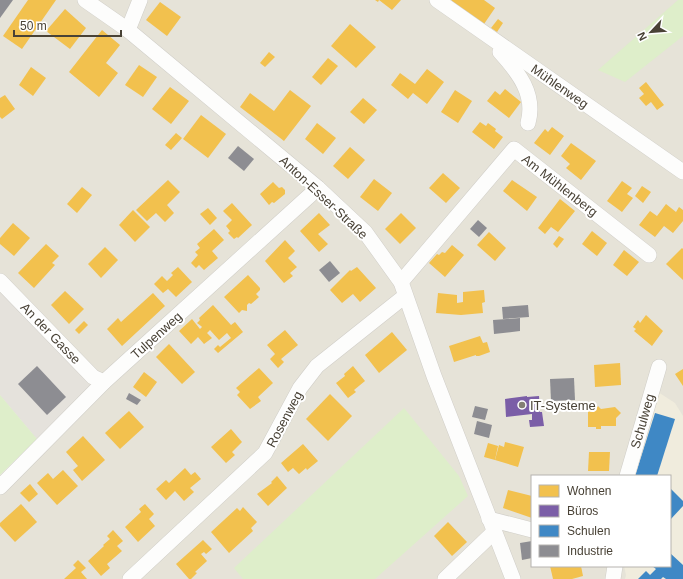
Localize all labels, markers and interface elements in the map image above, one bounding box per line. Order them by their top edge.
scale bar [14,12,121,38]
north arrow [631,12,671,52]
text: 50 m [20,19,47,33]
text: N [635,30,649,43]
street label: Mühlenweg [528,61,591,112]
street label: Am Mühlenberg [519,151,600,220]
street label: Anton-Esser-Straße [277,153,371,242]
street label: An der Gasse [18,300,84,367]
street label: Tulpenweg [128,309,185,362]
street label: Rosenweg [263,389,305,450]
street label: Schulweg [628,392,657,450]
place label: IT-Systeme [530,398,596,413]
marker: IT-Systeme [517,400,527,410]
legend [531,475,671,567]
text: Wohnen [567,484,611,498]
text: Büros [567,504,598,518]
text: Schulen [567,524,610,538]
text: Industrie [567,544,613,558]

